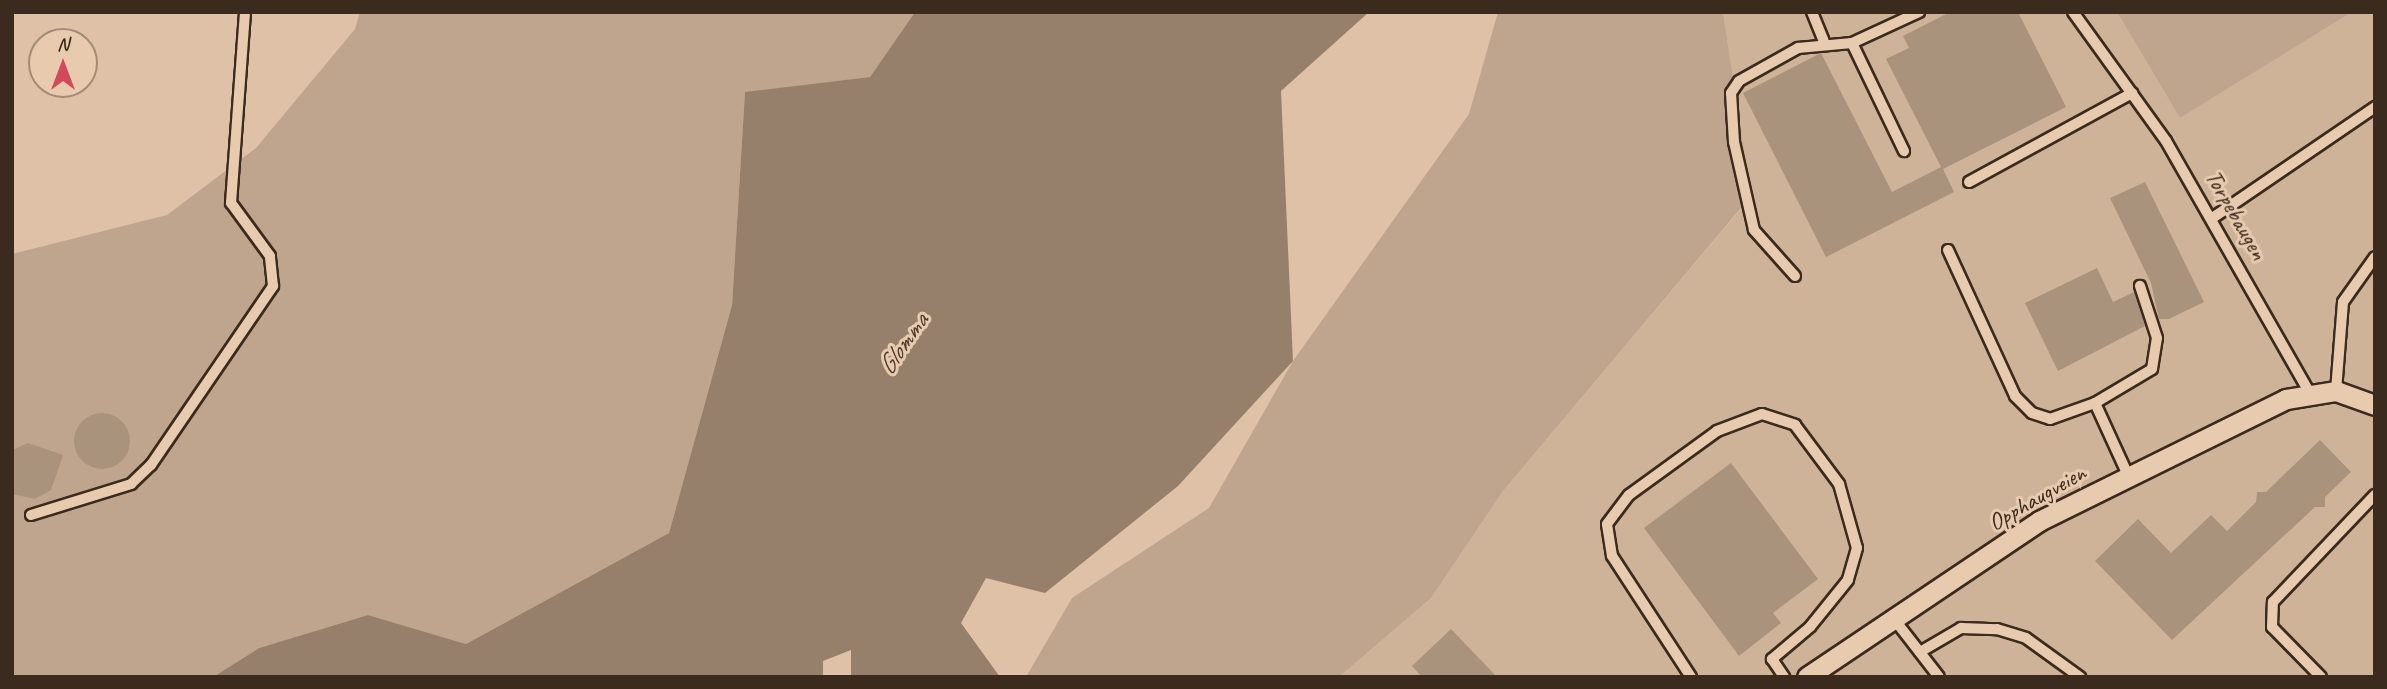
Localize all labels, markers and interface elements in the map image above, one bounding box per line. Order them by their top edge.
north arrow [28,28,98,98]
text: N [57,32,69,56]
street label: Torpebaugen [2199,165,2273,265]
water label: Glomma [871,307,935,381]
street label: Opphaugveien [1983,459,2091,537]

